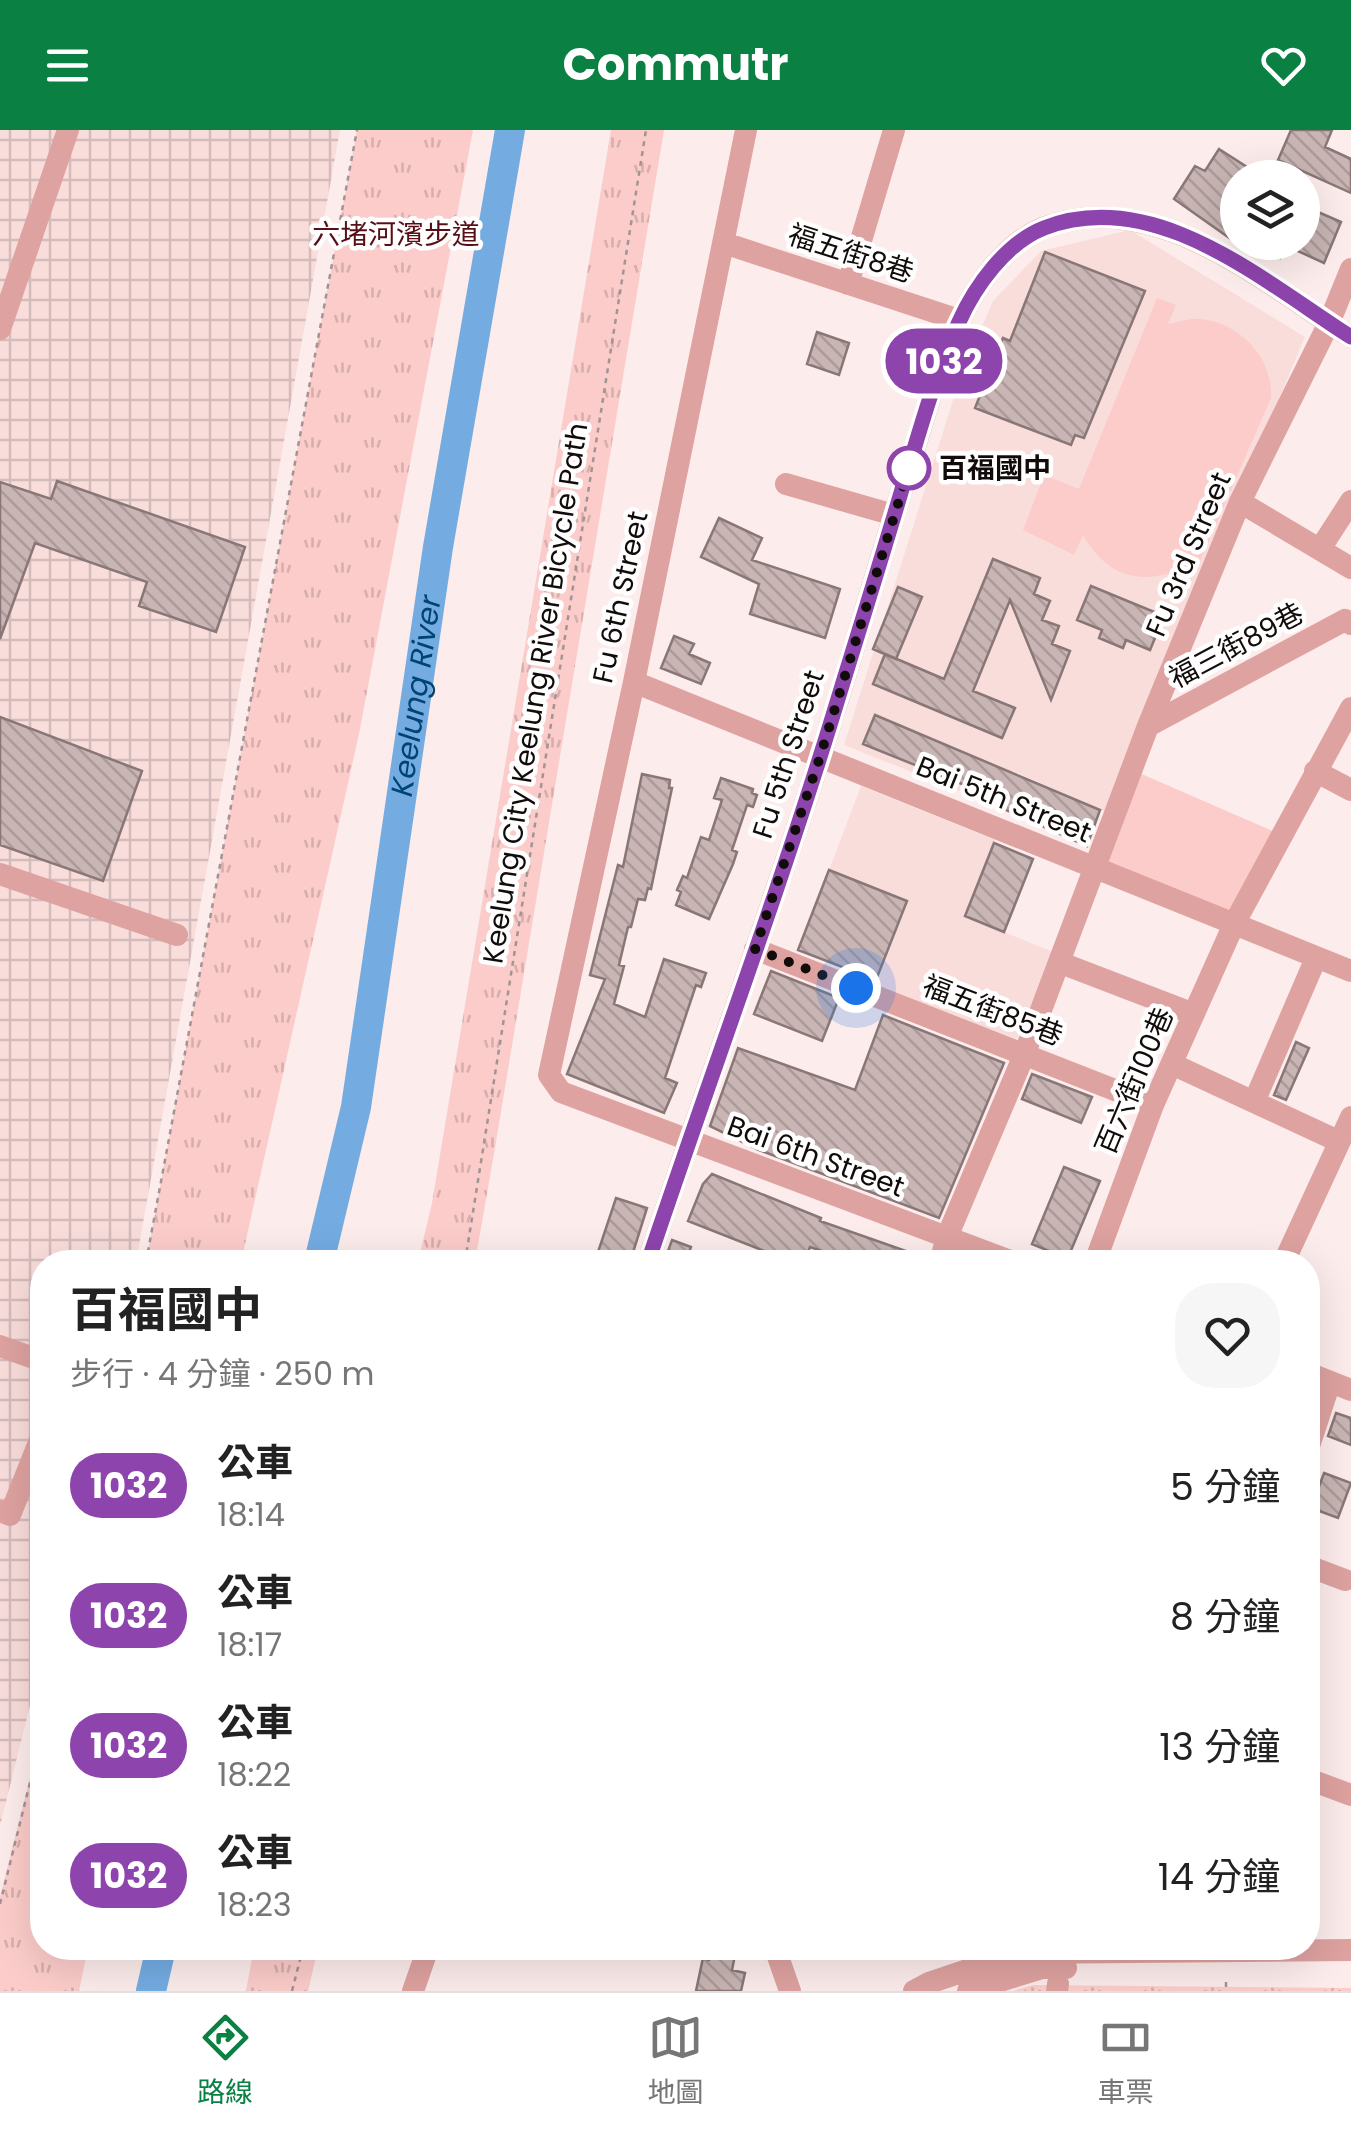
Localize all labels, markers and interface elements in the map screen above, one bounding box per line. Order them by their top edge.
text: Commutr [562,33,789,96]
icon: menu [40,38,95,93]
icon: heart [1256,38,1311,93]
map controls [1220,160,1320,260]
button: layers [1220,160,1320,260]
park label: 六堵河濱步道 [312,215,480,254]
street label: 福五街8巷 [783,215,919,292]
line badge: 1032 [874,328,1014,394]
text: 1032 [905,337,983,386]
street label: Keelung City Keelung River Bicycle Path [473,420,598,966]
marker: 百福國中 [888,447,930,489]
place label: 百福國中 [939,449,1051,488]
street label: Fu 3rd Street [1136,466,1241,642]
street label: Fu 6th Street [583,508,658,687]
water label: Keelung River [380,592,452,799]
street label: 福三街89巷 [1162,594,1310,697]
street label: Fu 5th Street [743,665,834,843]
street label: Bai 5th Street [910,747,1097,852]
your location [831,963,881,1013]
street label: 福五街85巷 [917,966,1069,1055]
street label: 百六街100巷 [1086,1002,1183,1161]
street label: Bai 6th Street [722,1106,910,1207]
text: 百福國中 [70,1277,262,1344]
button: heart [1175,1283,1280,1388]
text: 步行 · 4 分鐘 · 250 m [70,1351,375,1396]
text: 公車 [217,1436,293,1489]
text: 5 分鐘 [1170,1460,1280,1513]
text: 1032 [90,1461,167,1510]
text: 18:14 [217,1492,285,1537]
text: 公車 [217,1566,293,1619]
text: 8 分鐘 [1170,1590,1280,1643]
text: 1032 [90,1591,167,1640]
text: 18:17 [217,1622,282,1667]
text: 公車 [217,1696,293,1749]
text: 13 分鐘 [1159,1720,1280,1773]
text: 1032 [90,1721,167,1770]
text: 18:22 [217,1752,291,1797]
text: 公車 [217,1826,293,1879]
text: 14 分鐘 [1158,1850,1280,1903]
text: 1032 [90,1851,167,1900]
text: 18:23 [217,1882,292,1927]
tab: 路線 [197,2010,253,2114]
tab: 地圖 [647,2010,704,2114]
tab: 車票 [1098,2010,1154,2114]

